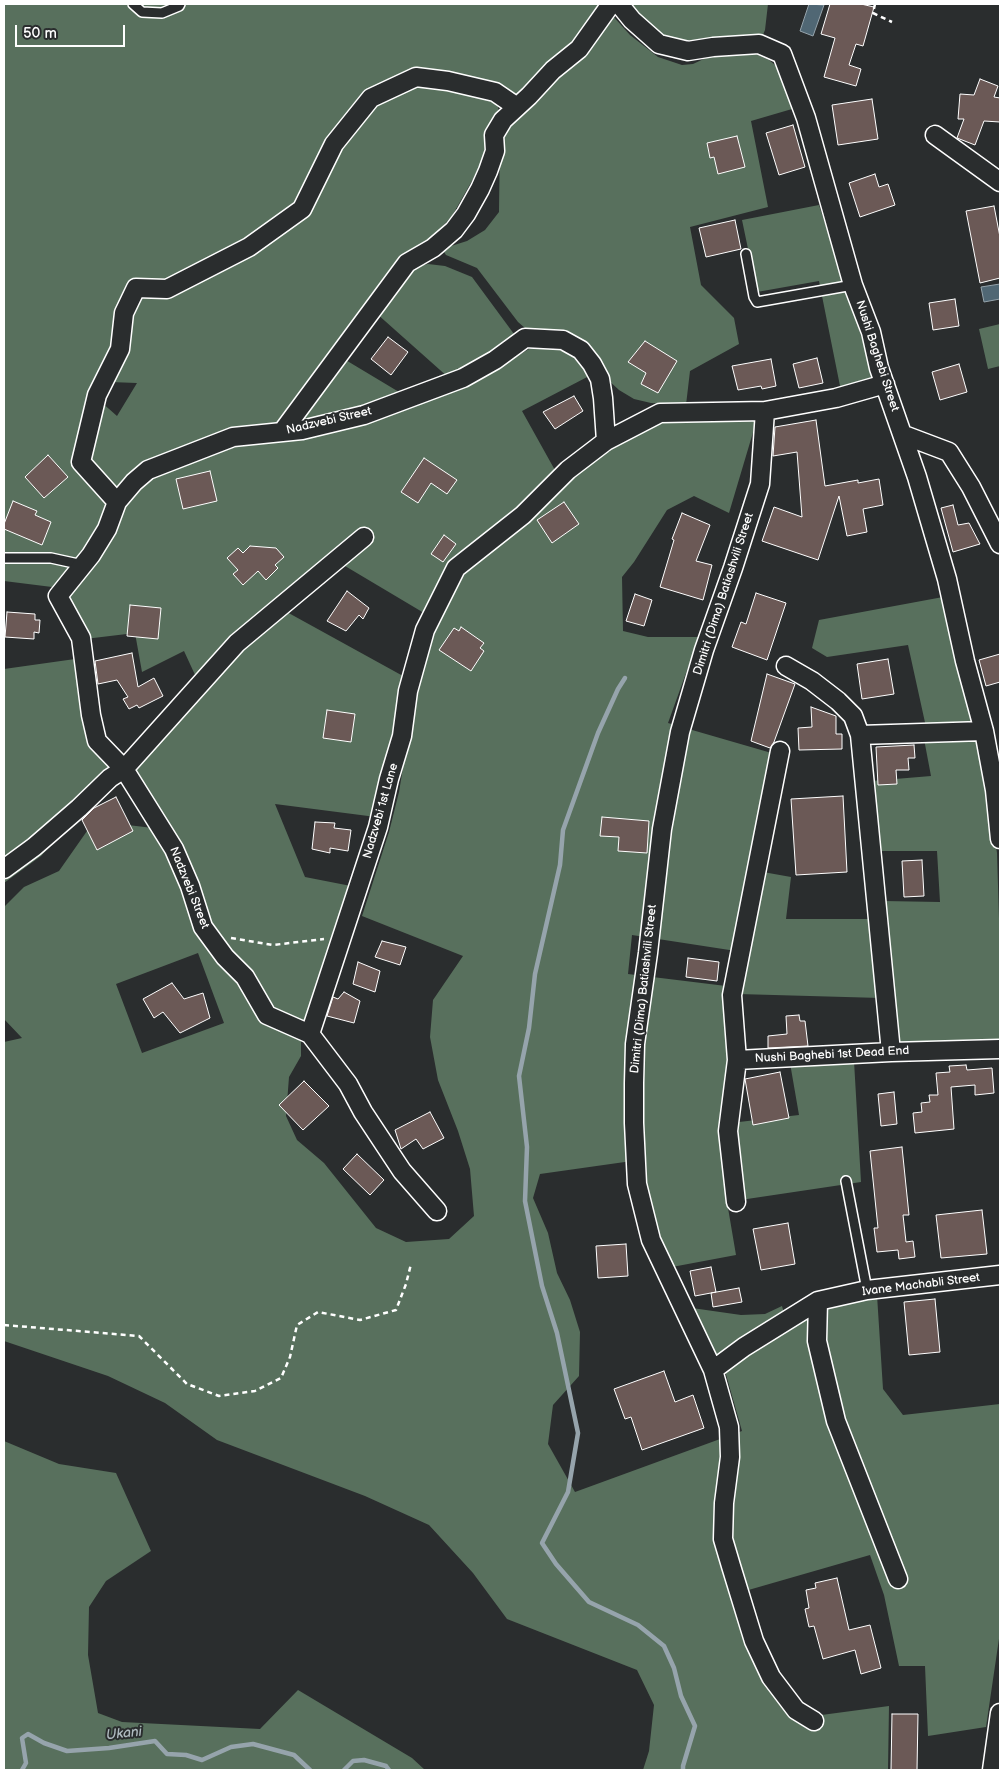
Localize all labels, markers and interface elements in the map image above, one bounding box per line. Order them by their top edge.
scale bar [18,15,128,47]
text: 50 m [23,24,57,43]
street label: Nushi Baghebi Street [852,299,902,413]
street label: Nadzvebi Street [285,404,373,438]
street label: Dimitri (Dima) Batiashvili Street [691,511,757,677]
street label: Nadzvebi 1st Lane [360,762,402,860]
street label: Nadzvebi Street [166,845,212,931]
street label: Dimitri (Dima) Batiashvili Street [628,904,660,1074]
street label: Nushi Baghebi 1st Dead End [754,1044,910,1066]
street label: Ivane Machabli Street [861,1271,981,1299]
water label: Ukani [105,1724,143,1744]

